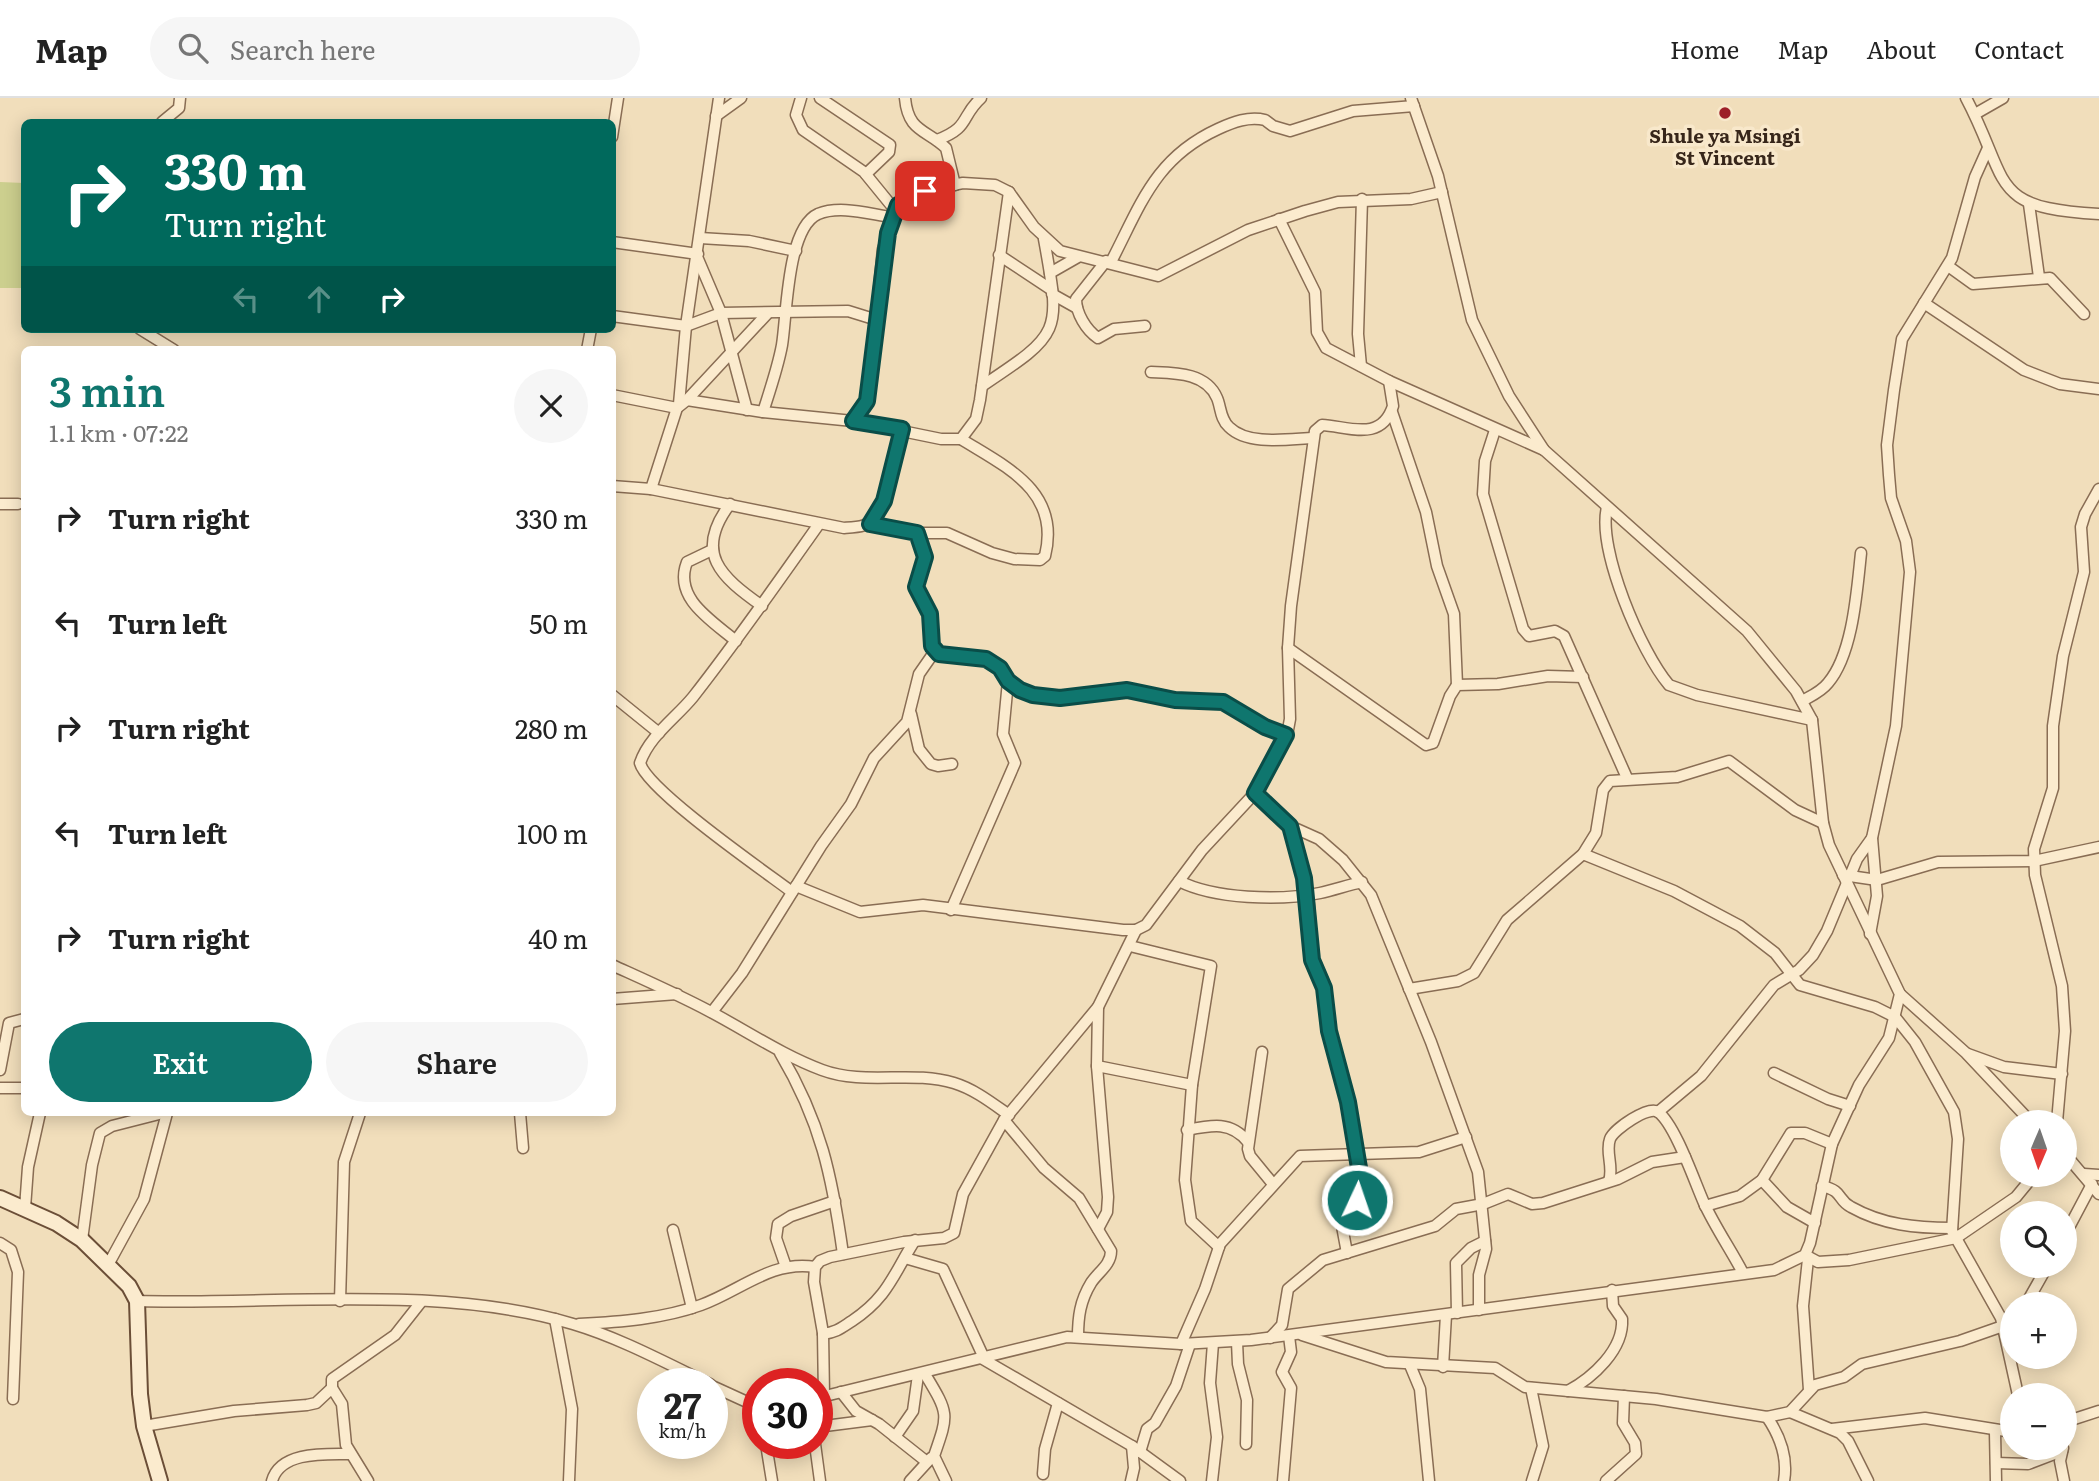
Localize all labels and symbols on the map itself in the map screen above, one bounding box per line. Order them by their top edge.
marker: Shule ya Msingi St Vincent [1717,105,1733,121]
place label: Shule ya Msingi St Vincent [1649,121,1801,171]
pin [895,161,955,221]
north arrow [2000,1110,2077,1186]
position arrow [1320,1163,1394,1237]
speed limit sign: 30 [742,1368,833,1459]

